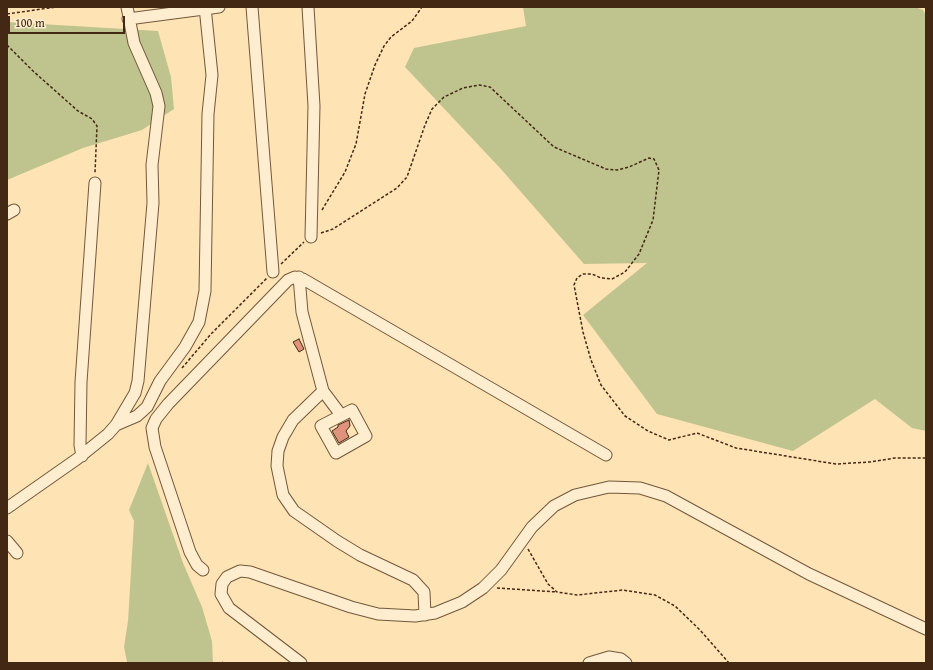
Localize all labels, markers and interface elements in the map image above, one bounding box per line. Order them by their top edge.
scale bar [10,8,127,34]
text: 100 m [15,14,45,31]

